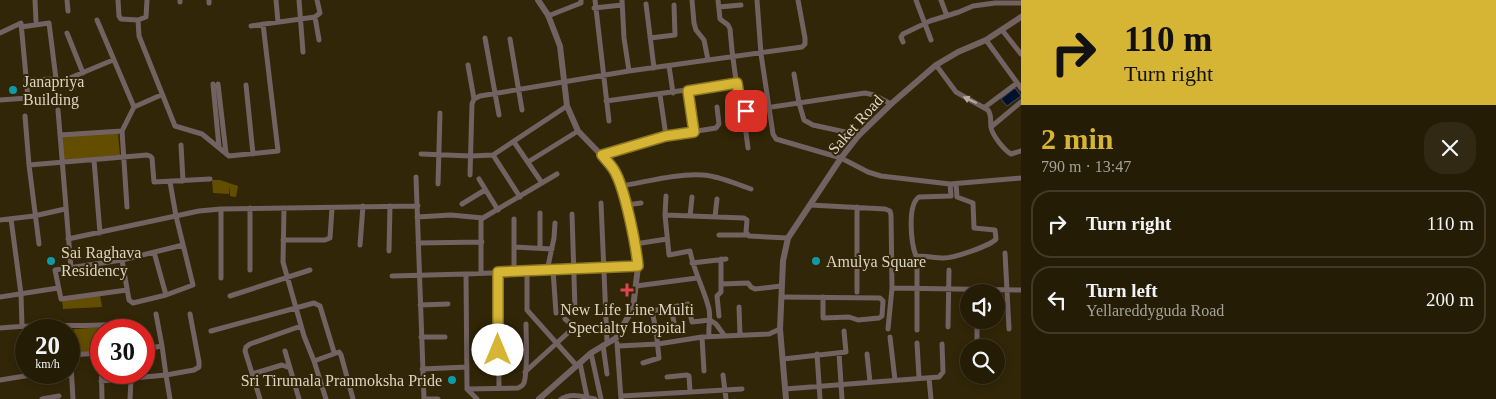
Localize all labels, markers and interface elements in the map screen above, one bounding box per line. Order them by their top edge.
icon: right [1041,20,1106,85]
text: 110 m [1124,20,1212,59]
text: Turn right [1124,61,1213,86]
place label: Janapriya Building [23,73,84,109]
marker: Janapriya Building [7,84,19,96]
pin [725,90,767,132]
street label: Saket Road [825,91,886,157]
one-way arrow [963,95,977,103]
icon: arrive [732,97,760,125]
text: 2 min [1041,122,1114,155]
button: close [1424,122,1476,174]
text: 790 m · 13:47 [1041,158,1131,175]
icon: right [1043,210,1071,238]
text: Turn right [1086,213,1171,234]
text: 110 m [1427,213,1474,234]
place label: Sai Raghava Residency [61,244,141,280]
place label: Amulya Square [826,253,926,271]
marker: Sai Raghava Residency [45,255,57,267]
marker: Amulya Square [810,255,822,267]
text: Turn left [1086,280,1158,301]
marker: New Life Line Multi Specialty Hospital [620,283,634,297]
map controls [960,284,1005,384]
button: sound [960,284,1005,329]
icon: left [1043,286,1071,314]
text: 200 m [1426,289,1474,310]
place label: New Life Line Multi Specialty Hospital [560,301,694,337]
text: Yellareddyguda Road [1086,302,1224,319]
speed limit sign: 30 [90,319,155,384]
position arrow [471,323,523,375]
text: 20 [35,332,60,359]
button: search [960,339,1005,384]
text: km/h [35,357,60,371]
place label: Sri Tirumala Pranmoksha Pride [241,372,442,389]
marker: Sri Tirumala Pranmoksha Pride [446,374,458,386]

